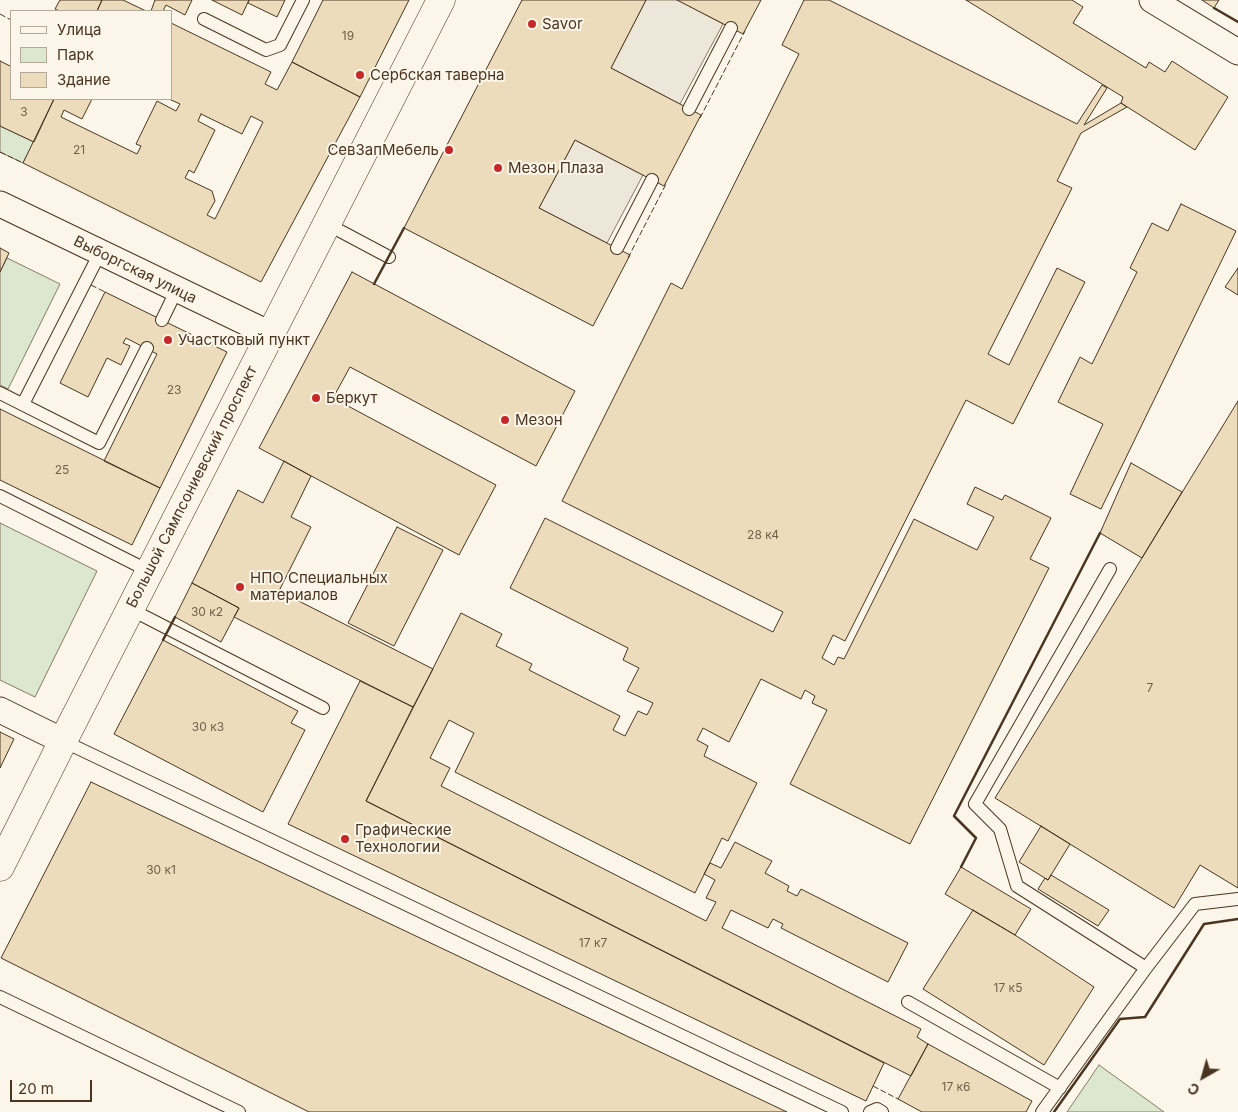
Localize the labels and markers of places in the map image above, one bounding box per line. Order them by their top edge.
place label: Savor [542,15,583,33]
marker: Savor [526,18,538,30]
place label: Сербская таверна [370,66,505,84]
marker: Сербская таверна [354,69,366,81]
place label: СевЗапМебель [327,141,439,159]
marker: СевЗапМебель [443,144,455,156]
place label: Мезон Плаза [508,159,604,177]
marker: Мезон Плаза [492,162,504,174]
place label: Участковый пункт [178,331,310,349]
marker: Участковый пункт [162,334,174,346]
place label: Беркут [326,389,377,407]
marker: Беркут [310,392,322,404]
place label: Мезон [515,411,563,429]
marker: Мезон [499,414,511,426]
place label: НПО Специальных материалов [250,569,388,604]
marker: НПО Специальных материалов [234,581,246,593]
place label: Графические Технологии [355,821,452,856]
marker: Графические Технологии [339,833,351,845]

